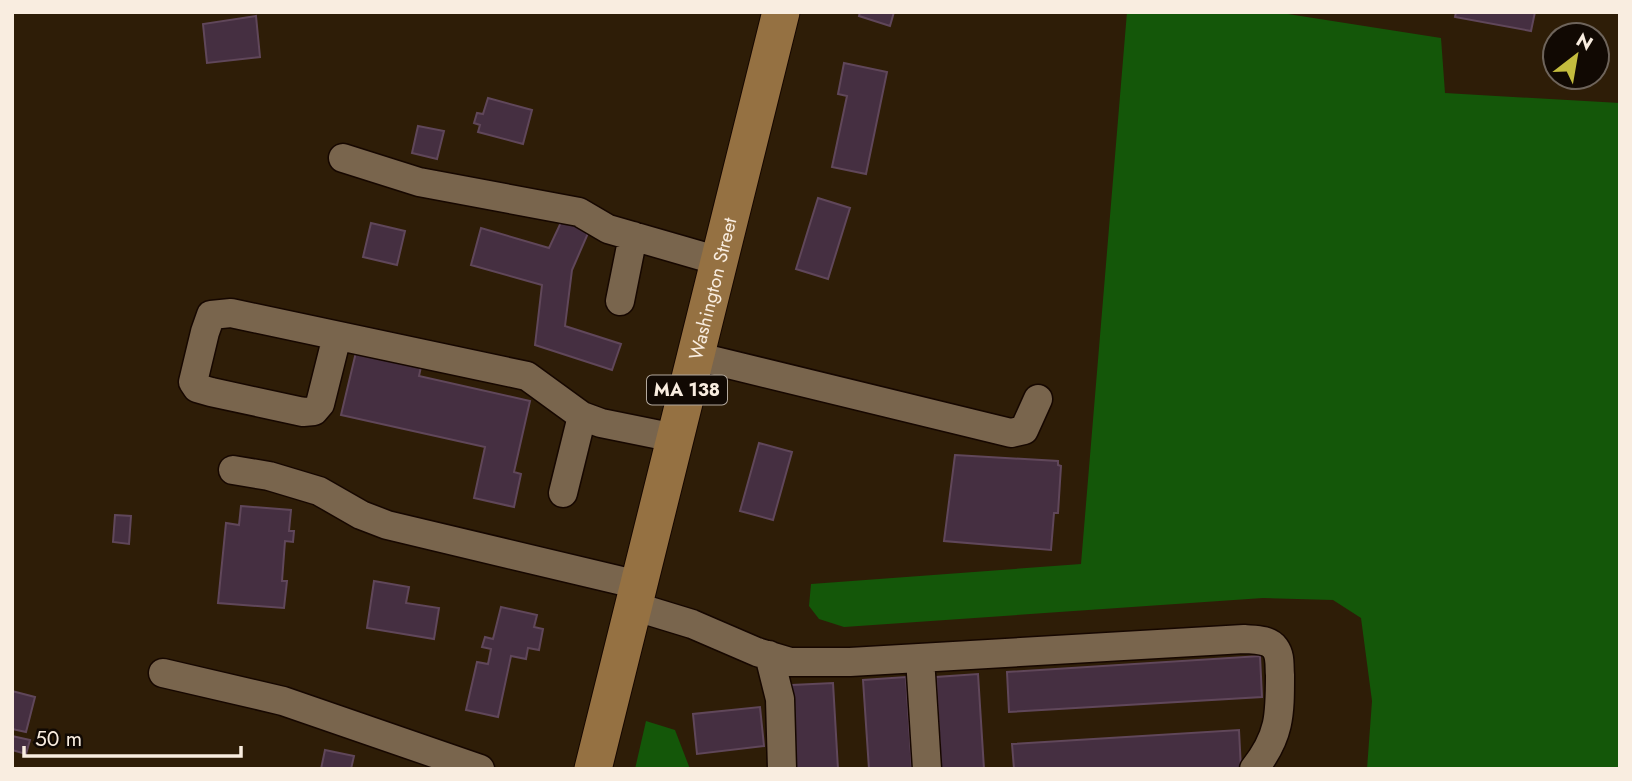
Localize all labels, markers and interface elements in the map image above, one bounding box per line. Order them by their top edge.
north arrow [1541,21,1611,91]
text: N [1571,26,1598,57]
street label: Washington Street [682,214,744,363]
road number: MA 138 [647,376,727,404]
scale bar [24,714,242,758]
text: 50 m [35,724,82,754]

